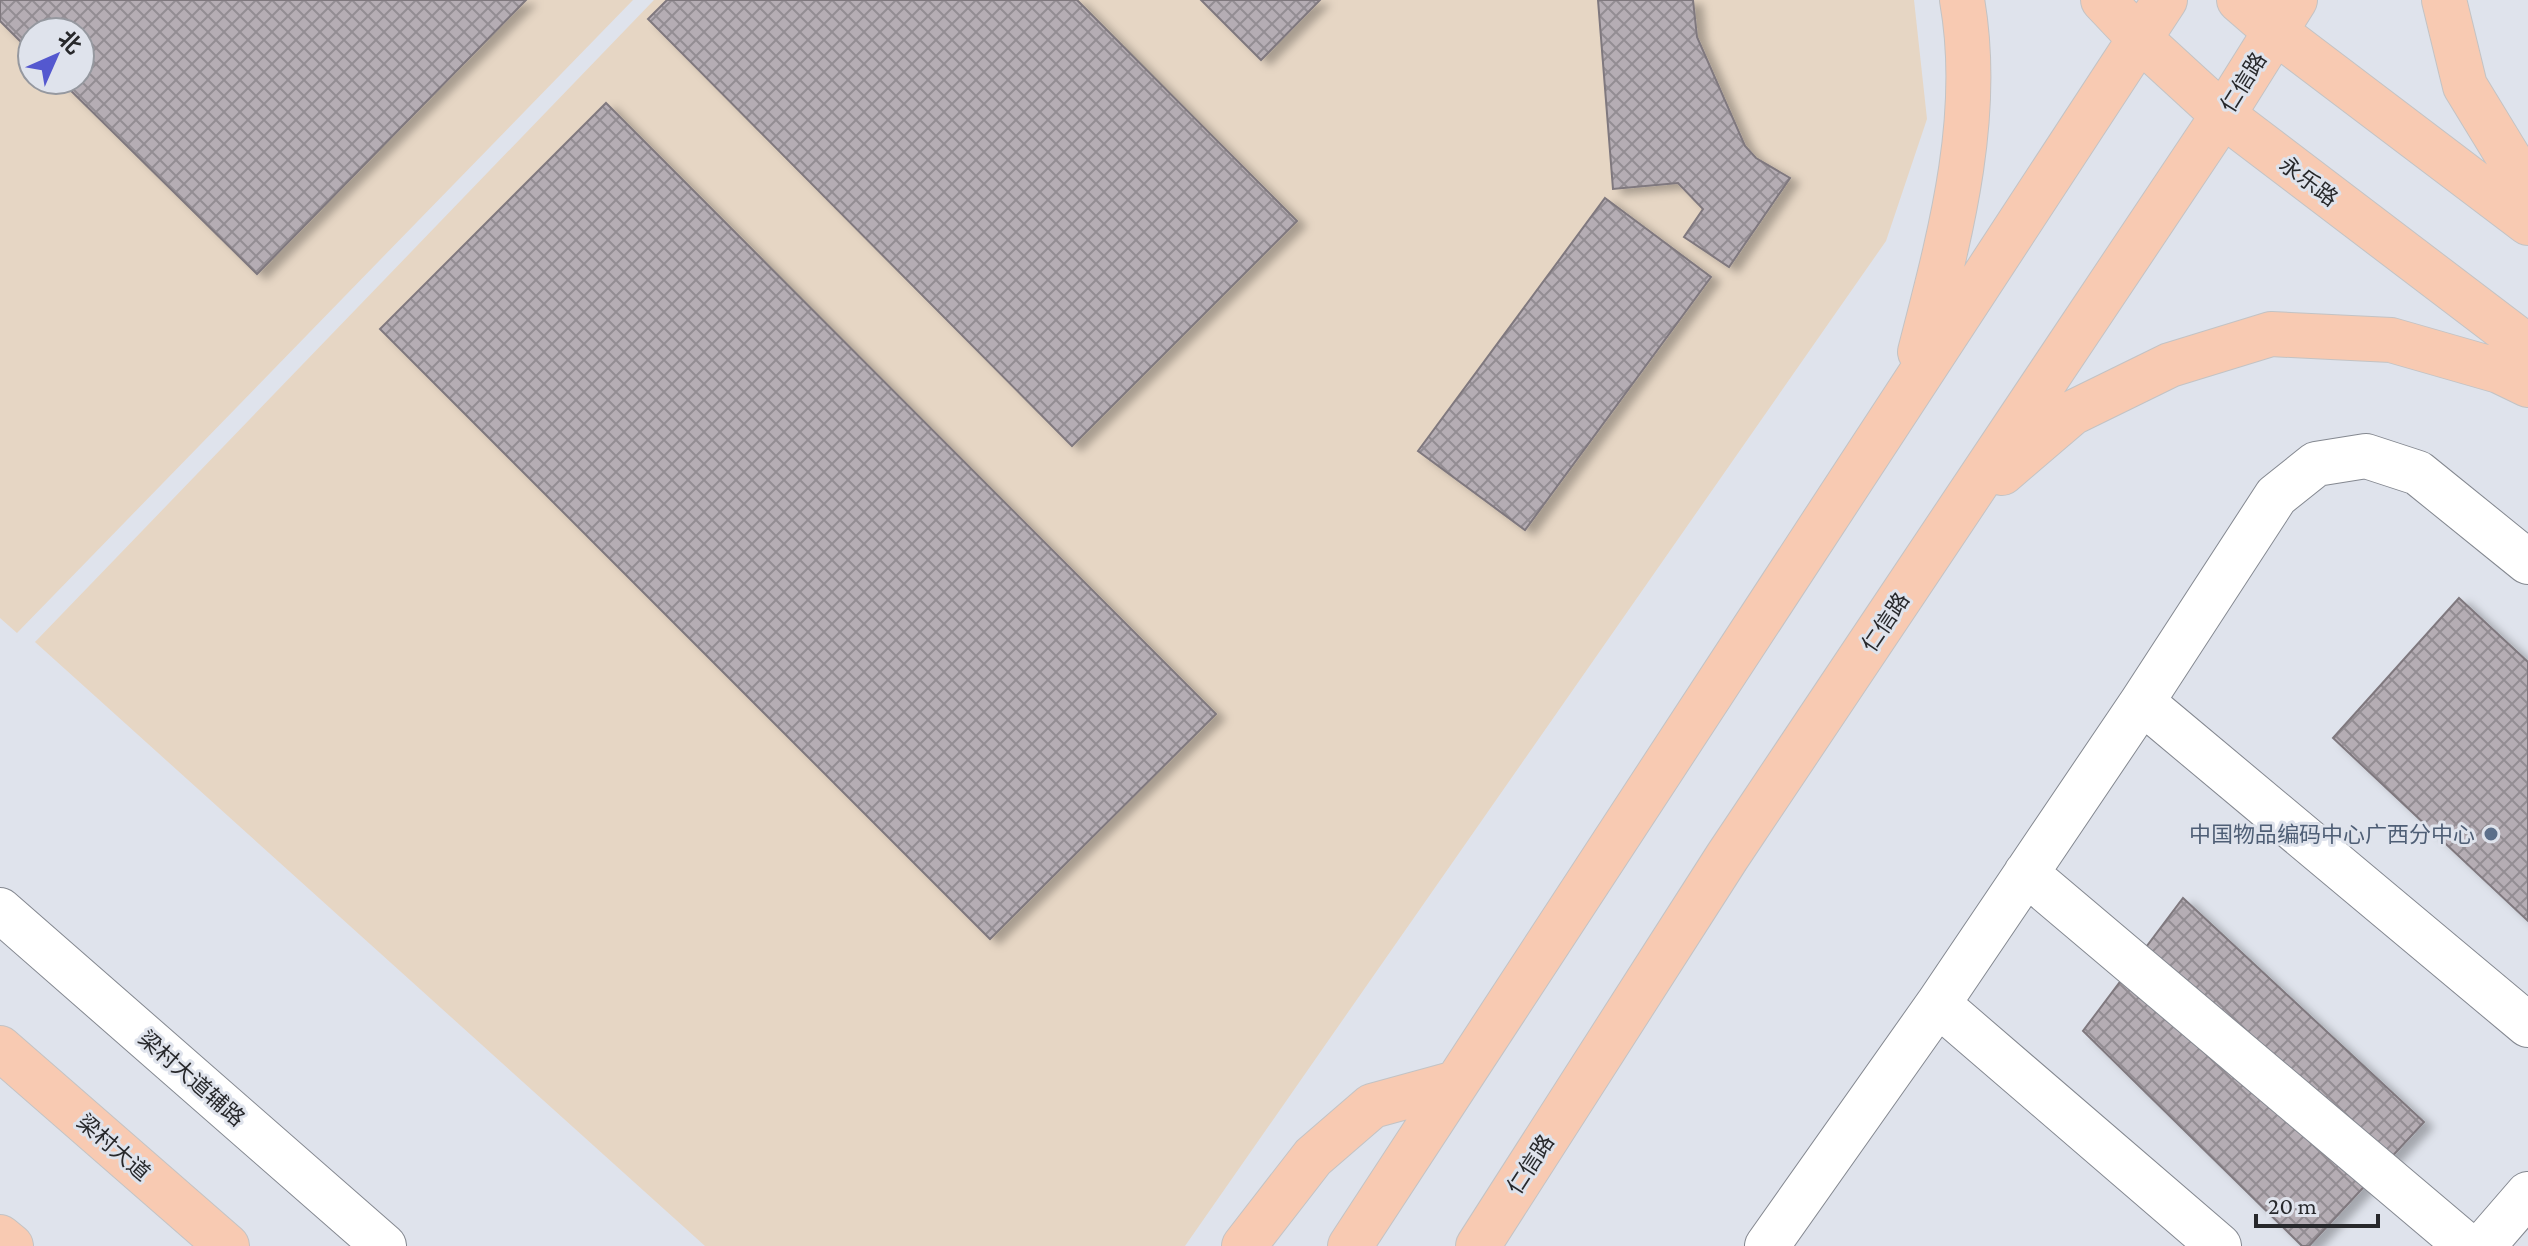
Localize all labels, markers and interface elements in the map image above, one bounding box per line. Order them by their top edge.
north arrow [16,16,96,96]
text: 北 [53,26,86,59]
street label: 仁信路 [2215,48,2272,117]
street label: 永乐路 [2275,152,2343,211]
street label: 仁信路 [1857,588,1914,657]
place label: 中国物品编码中心广西分中心 [2189,822,2475,847]
marker: 中国物品编码中心广西分中心 [2482,825,2500,843]
street label: 梁村大道辅路 [134,1026,250,1131]
street label: 梁村大道 [72,1109,155,1186]
street label: 仁信路 [1502,1130,1559,1199]
scale bar [2256,1178,2378,1228]
text: 20 m [2268,1192,2317,1219]

